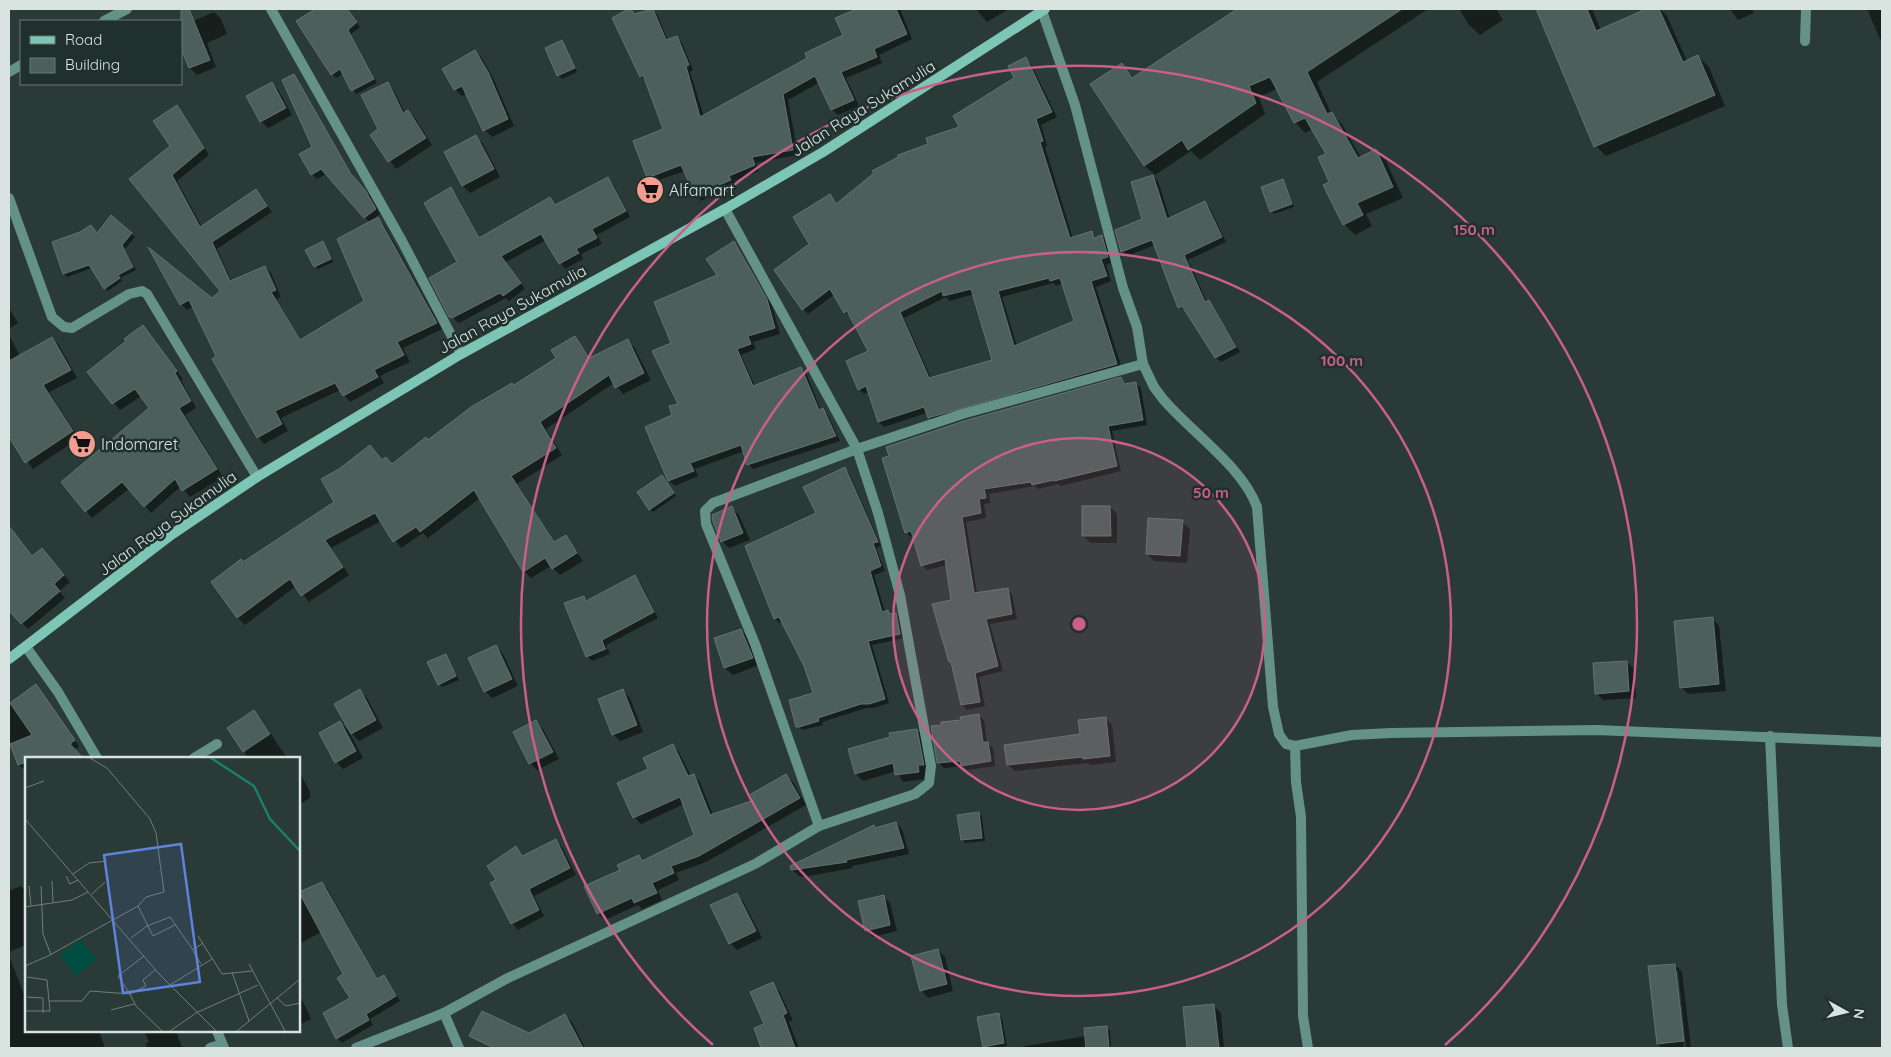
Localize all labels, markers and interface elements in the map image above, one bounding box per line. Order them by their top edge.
legend [20,20,182,85]
text: Road [65,30,102,49]
text: Building [65,55,120,74]
street label: Jalan Raya Sukamulia [787,55,939,161]
supermarket icon: Alfamart [635,175,665,205]
place label: Alfamart [669,180,734,200]
text: 150 m [1453,220,1495,239]
street label: Jalan Raya Sukamulia [434,260,590,358]
text: 100 m [1321,351,1363,370]
supermarket icon: Indomaret [67,429,97,459]
place label: Indomaret [101,434,178,454]
street label: Jalan Raya Sukamulia [94,466,240,580]
text: 50 m [1193,483,1229,502]
centre of rings [1070,615,1088,633]
inset map [25,757,300,1032]
north arrow [1821,987,1871,1037]
text: N [1849,1007,1869,1020]

